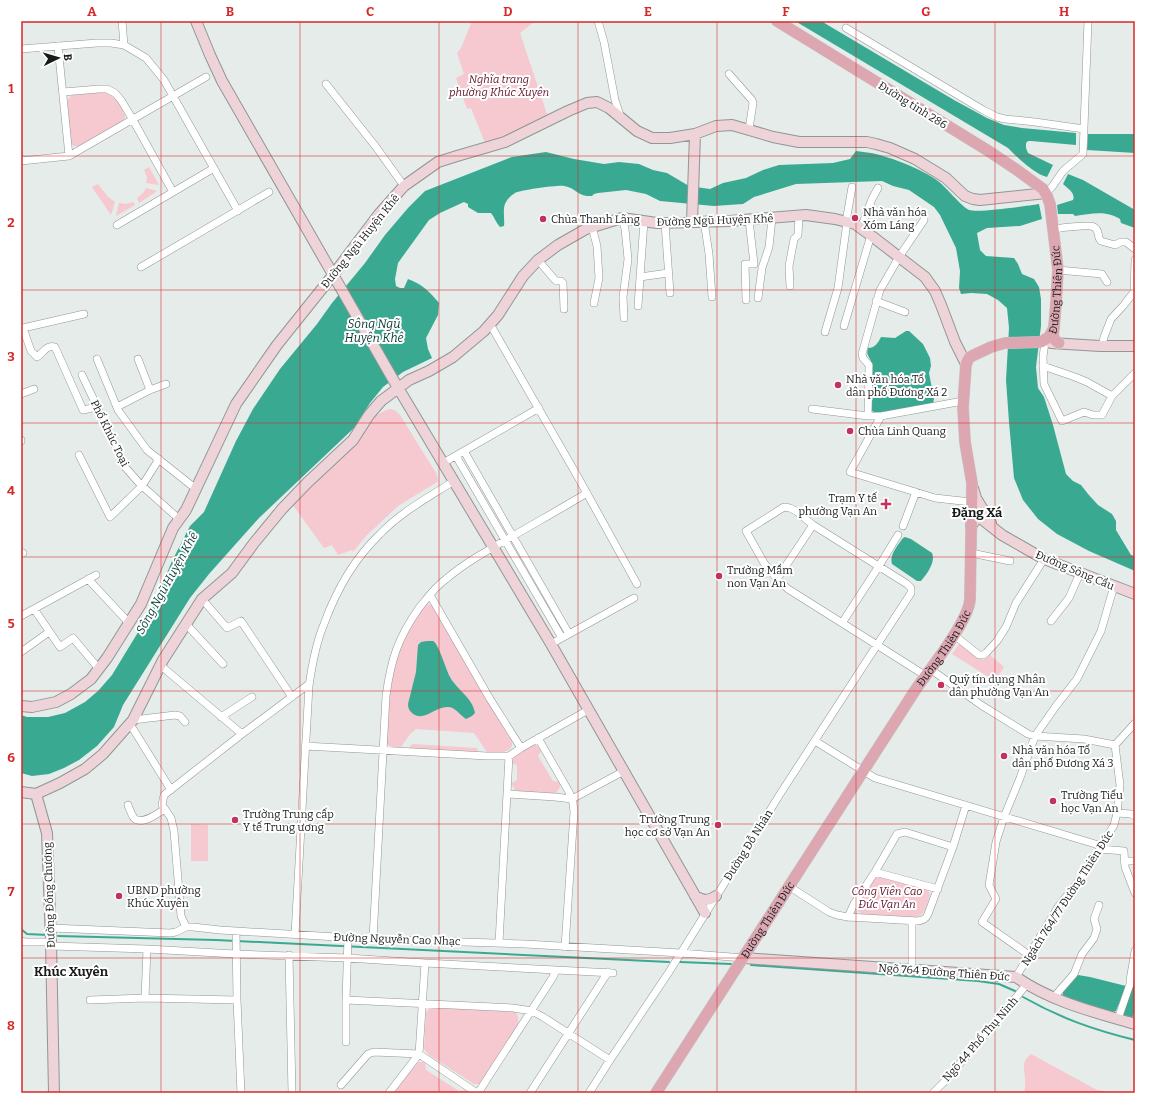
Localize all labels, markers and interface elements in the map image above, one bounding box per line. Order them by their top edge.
text: A [87,4,97,19]
text: B [226,4,234,19]
text: C [366,4,374,19]
text: D [503,4,513,19]
text: E [644,4,652,19]
text: F [782,4,790,19]
text: G [921,4,931,19]
text: H [1059,4,1069,19]
north arrow [38,38,78,78]
text: B [61,53,74,61]
park label: Nghĩa trang phường Khúc Xuyên [448,73,549,99]
street label: Đường tỉnh 286 [876,79,950,132]
text: 1 [8,81,14,96]
street label: Đường Ngũ Huyện Khê [319,192,402,291]
place label: Nhà văn hóa Xóm Láng [863,206,927,232]
street label: Đường Ngũ Huyện Khê [656,212,774,229]
place label: Chùa Thanh Lãng [551,213,640,226]
marker: Nhà văn hóa Xóm Láng [850,213,860,223]
marker: Chùa Thanh Lãng [538,214,548,224]
text: 2 [7,215,15,230]
street label: Đường Thiên Đức [1046,244,1065,336]
water label: Sông Ngũ Huyện Khê [344,317,404,345]
text: 3 [7,349,15,364]
place label: Nhà văn hóa Tổ dân phố Đương Xá 2 [846,373,947,399]
marker: Nhà văn hóa Tổ dân phố Đương Xá 2 [833,380,843,390]
street label: Phố Khúc Toại [88,397,133,469]
place label: Chùa Linh Quang [858,425,946,438]
marker: Chùa Linh Quang [845,426,855,436]
text: 4 [7,483,15,498]
place label: Trạm Y tế phường Vạn An [799,491,877,518]
marker: Trạm Y tế phường Vạn An [880,498,892,510]
district label: Đặng Xá [952,505,1003,520]
water label: Sông Ngũ Huyện Khê [133,530,201,636]
street label: Đường Sông Cầu [1034,547,1117,593]
place label: Trường Mầm non Vạn An [727,563,793,590]
marker: Trường Mầm non Vạn An [714,571,724,581]
street label: Đường Thiên Đức [914,608,974,689]
text: 5 [7,616,15,631]
place label: Quỹ tín dụng Nhân dân phường Vạn An [949,673,1049,699]
marker: Quỹ tín dụng Nhân dân phường Vạn An [936,680,946,690]
place label: Nhà văn hóa Tổ dân phố Đương Xá 3 [1012,744,1114,770]
text: 6 [7,750,15,765]
marker: Nhà văn hóa Tổ dân phố Đương Xá 3 [999,751,1009,761]
place label: Trường Tiểu học Vạn An [1061,789,1123,815]
marker: Trường Tiểu học Vạn An [1048,796,1058,806]
place label: Trường Trung cấp Y tế Trung ương [243,807,334,834]
street label: Đường Đỗ Nhân [721,807,775,883]
place label: Trường Trung học cơ sở Vạn An [625,813,710,839]
marker: Trường Trung cấp Y tế Trung ương [230,815,240,825]
marker: Trường Trung học cơ sở Vạn An [713,820,723,830]
street label: Ngách 764/77 Đường Thiên Đức [1019,828,1116,968]
street label: Đường Đồng Chương [40,842,58,948]
street label: Đường Thiên Đức [738,879,797,961]
text: 7 [8,884,15,899]
place label: UBND phường Khúc Xuyên [127,884,201,910]
park label: Công Viên Cao Đức Vạn An [852,885,922,911]
marker: UBND phường Khúc Xuyên [114,891,124,901]
street label: Đường Nguyễn Cao Nhạc [333,931,461,948]
street label: Ngõ 764 Đường Thiên Đức [878,961,1011,984]
district label: Khúc Xuyên [34,964,109,979]
street label: Ngõ 44 Phố Thụ Ninh [939,994,1021,1084]
text: 8 [7,1018,15,1033]

